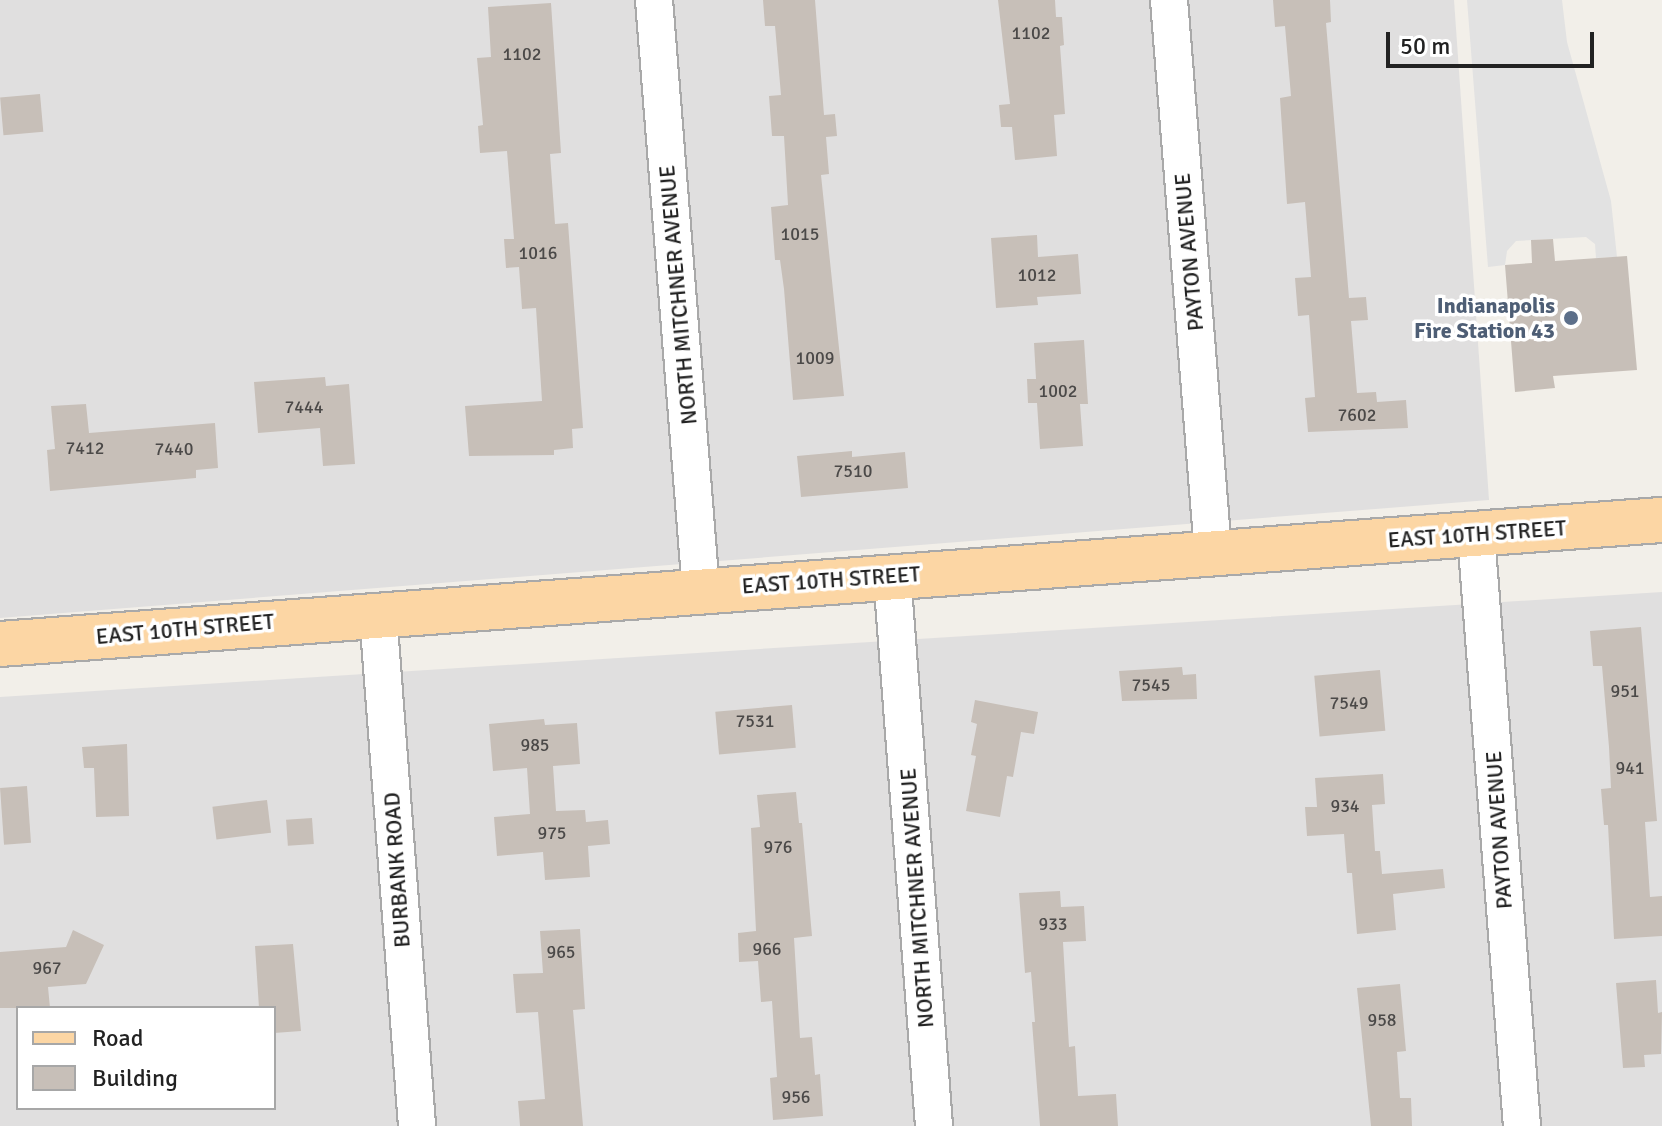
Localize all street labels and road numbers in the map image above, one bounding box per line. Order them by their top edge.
street label: NORTH MITCHNER AVENUE [654,164,702,426]
street label: PAYTON AVENUE [1169,172,1209,332]
street label: EAST 10TH STREET [1387,515,1567,553]
street label: EAST 10TH STREET [741,561,921,599]
street label: EAST 10TH STREET [95,608,275,650]
street label: PAYTON AVENUE [1480,750,1518,910]
street label: NORTH MITCHNER AVENUE [895,767,939,1029]
street label: BURBANK ROAD [378,791,416,949]

